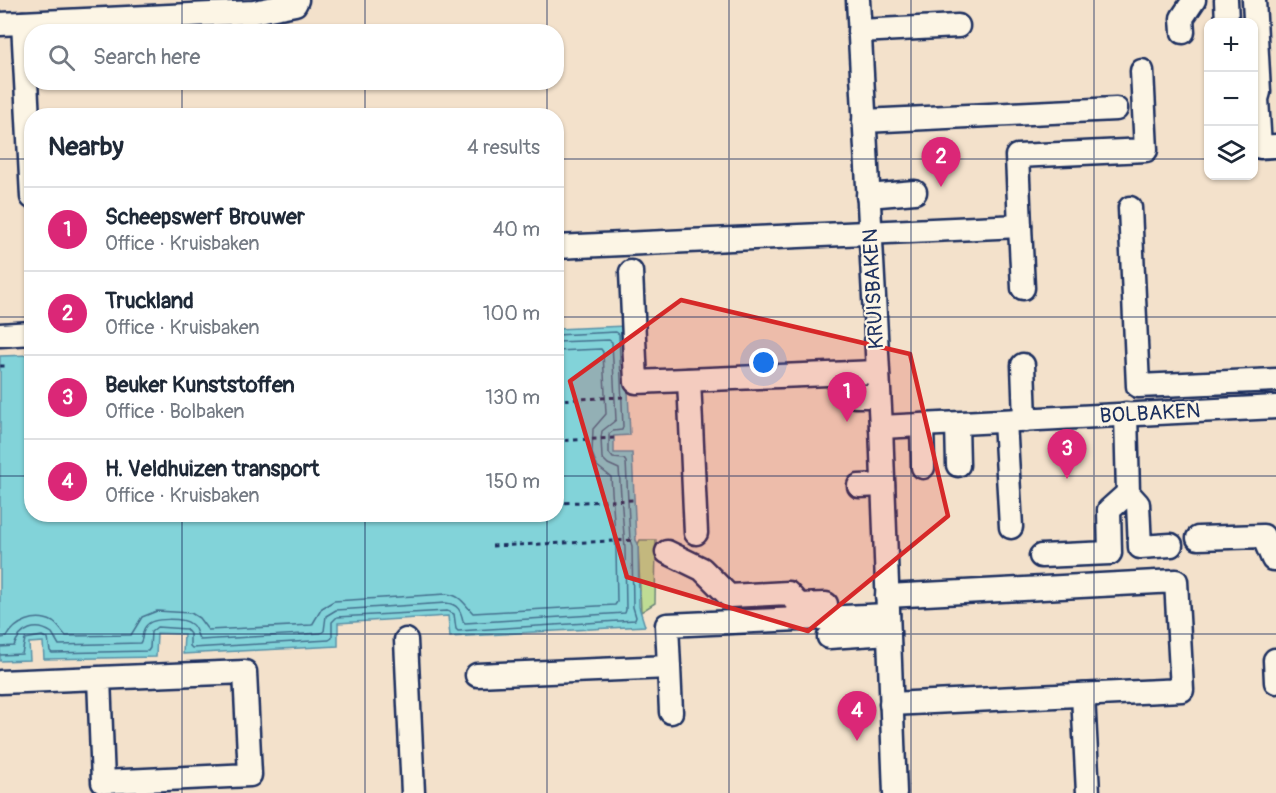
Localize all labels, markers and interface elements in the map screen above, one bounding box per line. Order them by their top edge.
map controls [1204,18,1258,180]
button: + [1204,18,1258,72]
search box [24,24,564,90]
icon: search [45,41,78,74]
text: Search here [93,43,200,71]
button: − [1204,72,1258,126]
button: layers [1204,126,1258,180]
text: Nearby [48,131,124,163]
text: 4 results [467,135,540,160]
pin: 2 [922,138,960,187]
text: Scheepswerf Brouwer [105,203,305,231]
text: 1 [64,217,71,242]
text: 40 m [493,217,540,242]
street label: KRUISBAKEN [857,228,890,350]
text: Office · Kruisbaken [105,231,260,256]
text: Truckland [105,287,194,315]
text: 2 [62,301,73,326]
text: 100 m [483,301,540,326]
text: Office · Kruisbaken [105,315,260,340]
your location [749,348,778,377]
text: Beuker Kunststoffen [105,371,295,399]
pin: 1 [828,372,866,422]
text: 3 [62,385,73,410]
text: 130 m [485,385,540,410]
street label: BOLBAKEN [1099,397,1201,430]
text: Office · Bolbaken [105,399,245,424]
pin: 3 [1048,430,1086,479]
text: H. Veldhuizen transport [105,455,319,483]
text: 4 [62,469,73,494]
text: 150 m [486,469,540,494]
text: Office · Kruisbaken [105,483,260,508]
pin: 4 [838,692,876,741]

